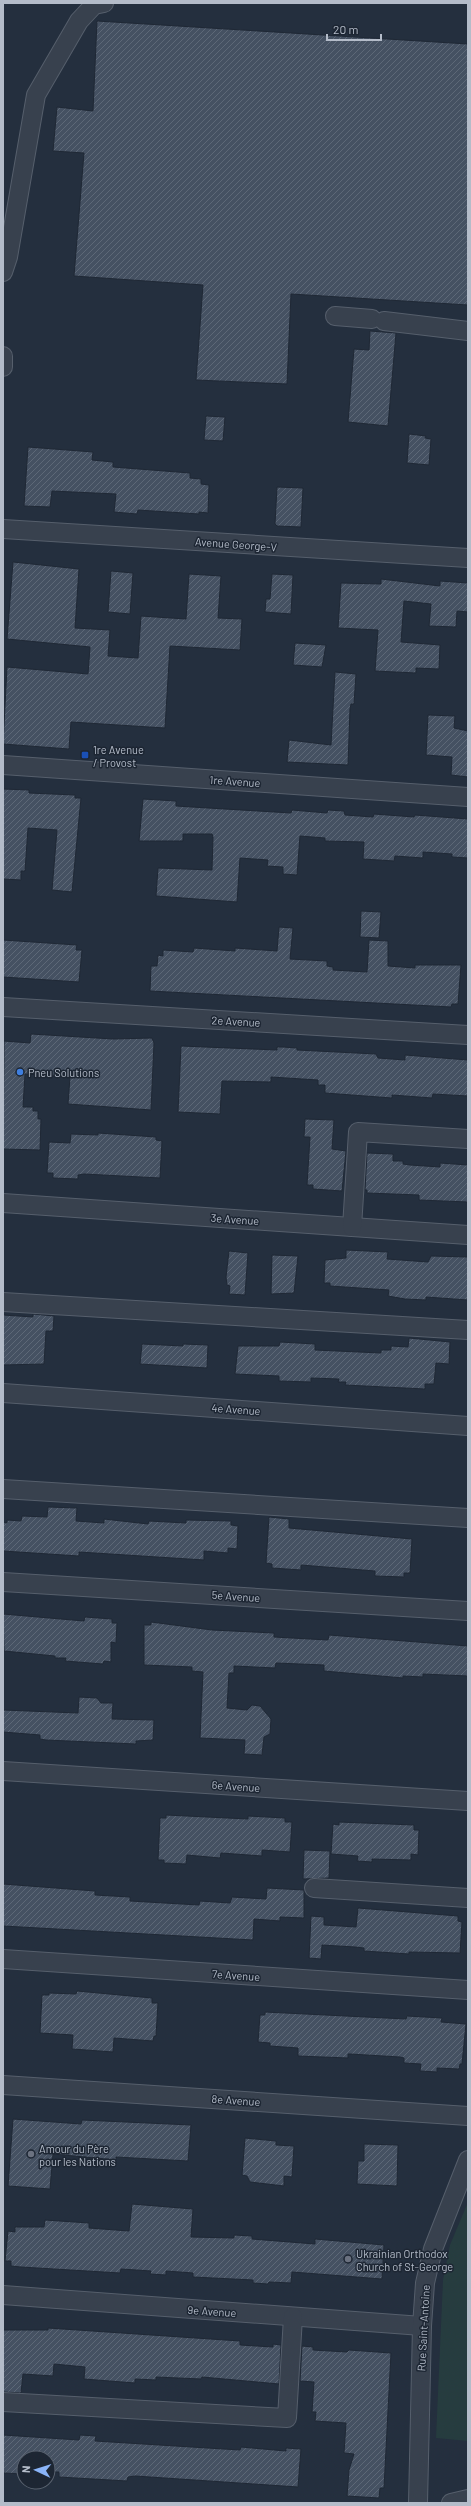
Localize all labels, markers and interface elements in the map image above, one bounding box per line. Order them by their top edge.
scale bar [327,16,381,42]
text: 20 m [333,22,359,36]
street label: Avenue George-V [195,535,278,553]
place label: 1re Avenue / Provost [93,743,144,769]
marker: 1re Avenue / Provost [80,750,90,760]
street label: 1re Avenue [209,773,261,789]
street label: 2e Avenue [211,1013,261,1029]
place label: Pneu Solutions [28,1066,99,1079]
marker: Pneu Solutions [15,1067,25,1077]
street label: 3e Avenue [210,1211,260,1227]
street label: 4e Avenue [211,1401,261,1417]
street label: 5e Avenue [211,1588,261,1604]
street label: 6e Avenue [211,1778,261,1794]
street label: 7e Avenue [211,1967,261,1983]
street label: 8e Avenue [211,2092,261,2108]
place label: Amour du Père pour les Nations [39,2142,116,2168]
marker: Amour du Père pour les Nations [26,2149,36,2159]
place label: Ukrainian Orthodox Church of St-George [356,2247,453,2273]
marker: Ukrainian Orthodox Church of St-George [343,2254,353,2264]
street label: Rue Saint-Antoine [414,2284,432,2372]
street label: 9e Avenue [187,2303,237,2319]
north arrow [16,2450,56,2490]
text: N [19,2465,32,2473]

